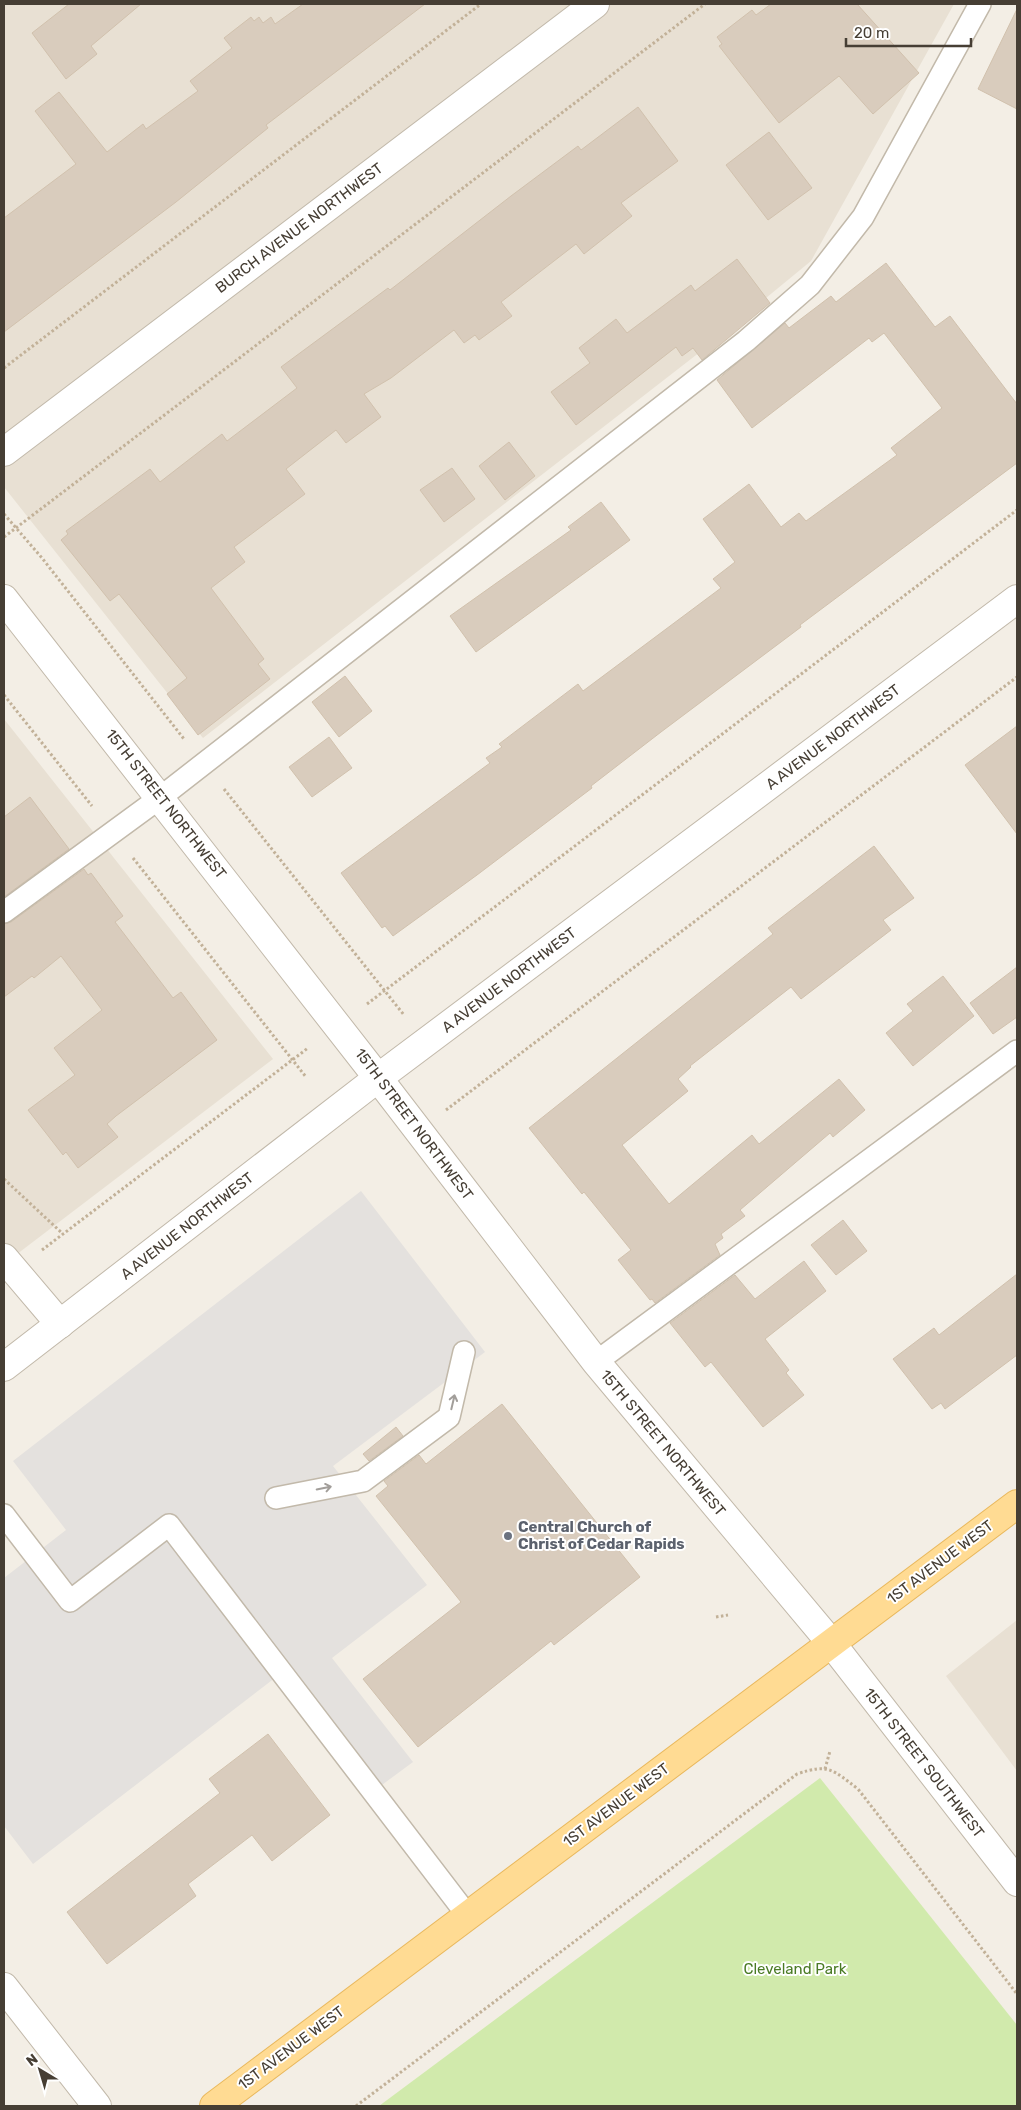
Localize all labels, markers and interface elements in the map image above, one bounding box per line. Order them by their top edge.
scale bar [846,15,971,47]
text: 20 m [854,24,889,42]
street label: BURCH AVENUE NORTHWEST [212,159,386,297]
street label: A AVENUE NORTHWEST [762,680,904,793]
street label: 15TH STREET NORTHWEST [102,726,230,883]
street label: A AVENUE NORTHWEST [438,923,580,1036]
street label: 15TH STREET NORTHWEST [351,1045,477,1204]
street label: A AVENUE NORTHWEST [117,1168,257,1283]
street label: 15TH STREET NORTHWEST [597,1366,730,1520]
one-way arrow [449,1395,458,1411]
one-way arrow [315,1483,331,1493]
street label: 1ST AVENUE WEST [884,1516,997,1608]
place label: Central Church of Christ of Cedar Rapids [518,1518,685,1553]
marker: Central Church of Christ of Cedar Rapids [502,1530,514,1542]
street label: 15TH STREET SOUTHWEST [860,1685,988,1842]
street label: 1ST AVENUE WEST [560,1759,673,1851]
park label: Cleveland Park [743,1960,847,1978]
street label: 1ST AVENUE WEST [235,2002,348,2094]
north arrow [15,2045,65,2095]
text: N [23,2050,42,2070]

